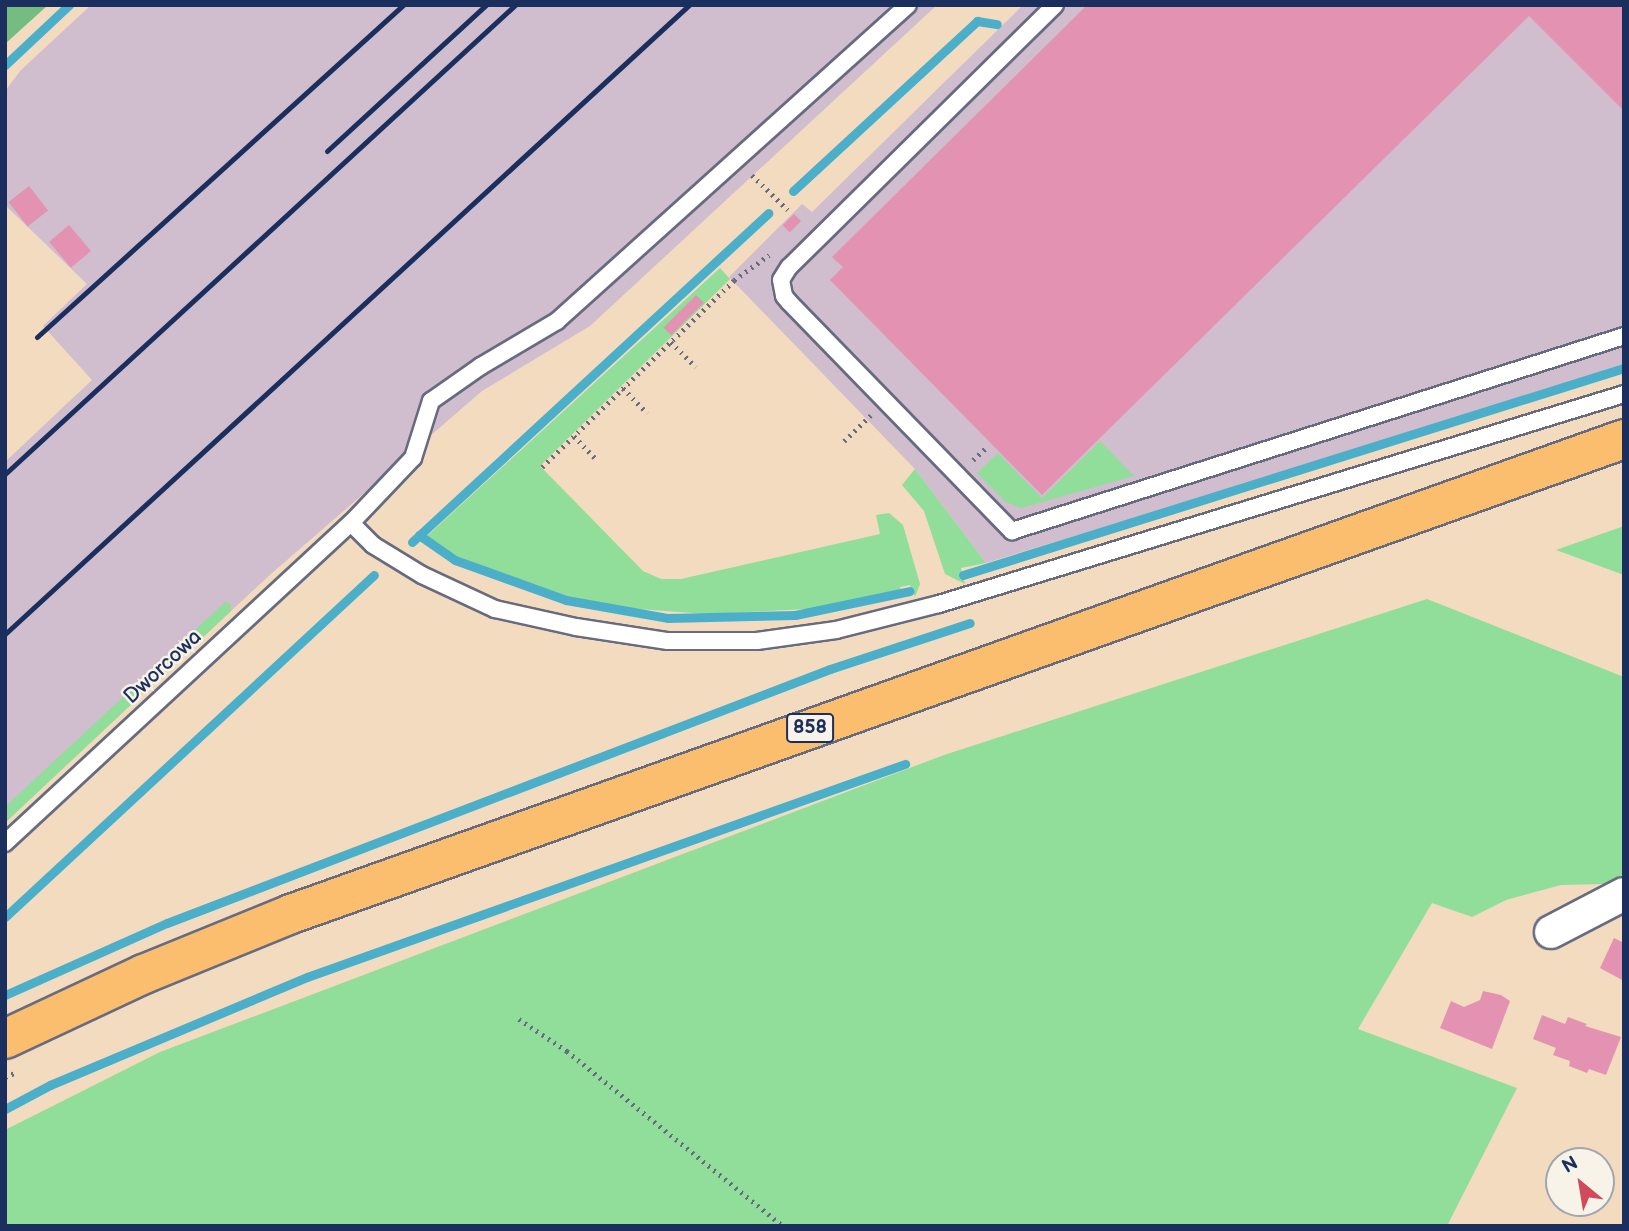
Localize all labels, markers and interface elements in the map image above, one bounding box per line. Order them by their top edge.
street label: Dworcowa [119,625,207,709]
road number: 858 [786,712,834,744]
north arrow [1545,1147,1615,1217]
text: N [1558,1152,1582,1179]

